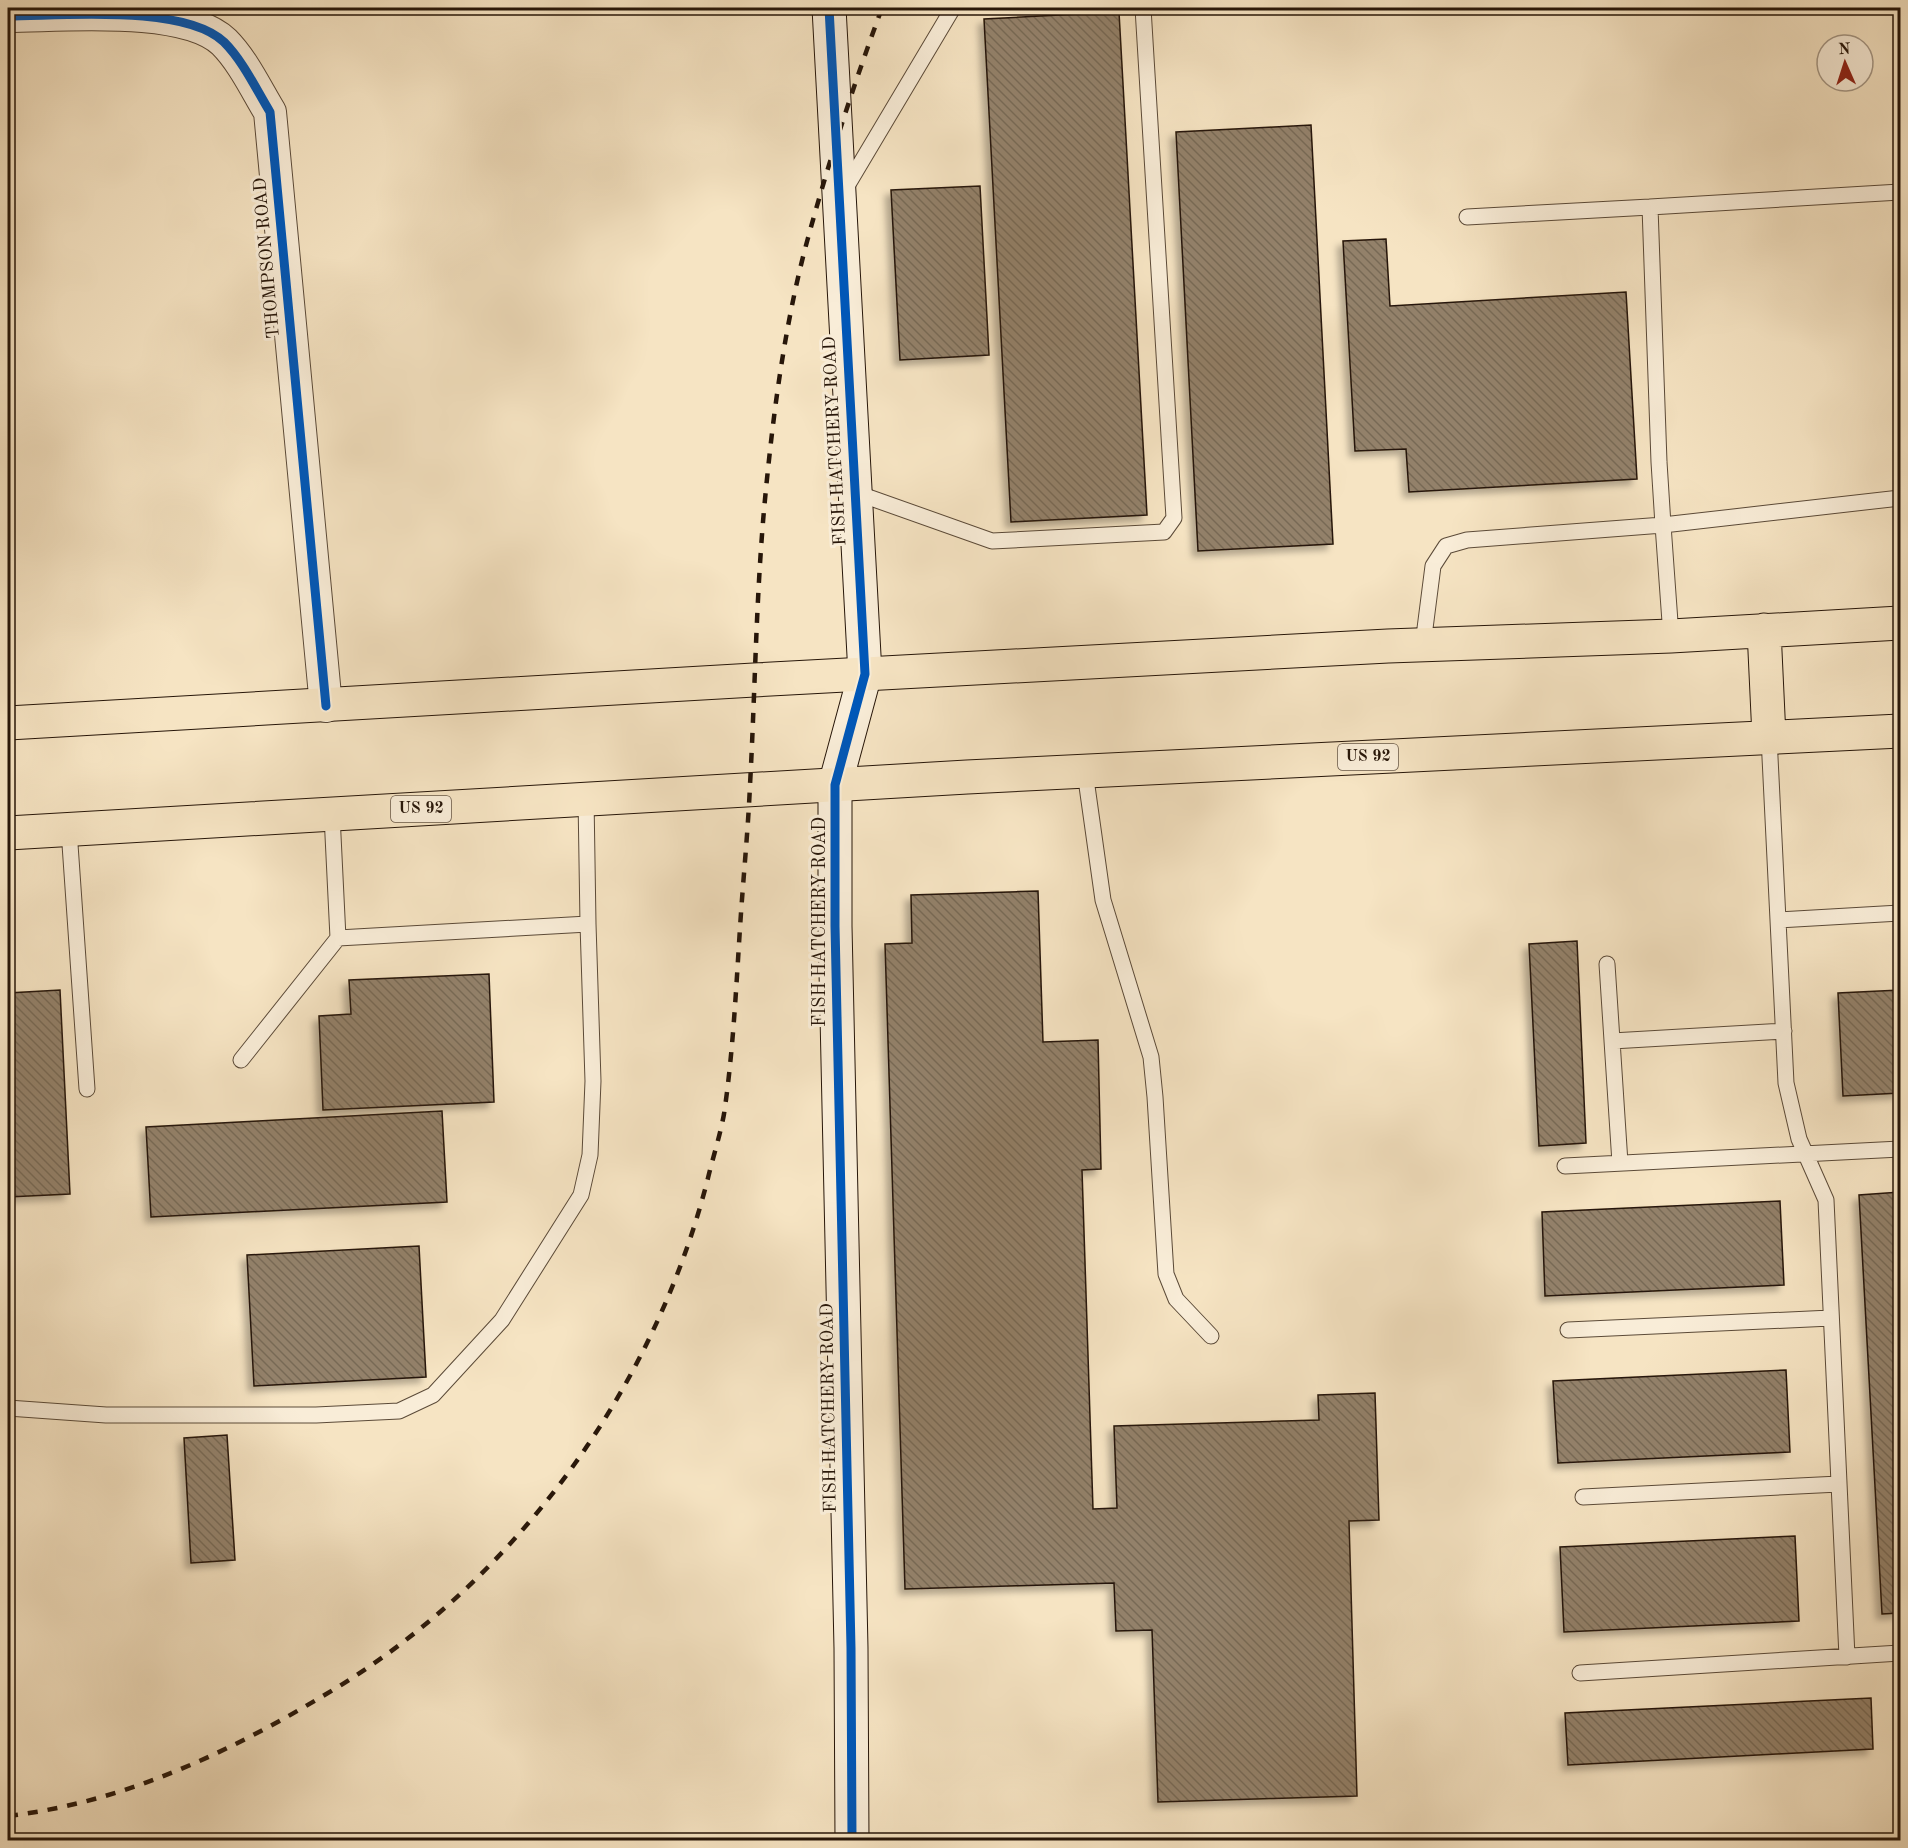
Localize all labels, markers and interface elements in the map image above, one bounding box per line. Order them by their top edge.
north arrow [1815,33,1875,93]
text: N [1838,42,1852,58]
street label: THOMPSON ROAD [251,177,283,339]
street label: FISH HATCHERY ROAD [821,336,849,546]
road number: US 92 [1338,744,1398,770]
road number: US 92 [391,796,451,822]
street label: FISH HATCHERY ROAD [811,817,829,1027]
street label: FISH HATCHERY ROAD [818,1303,840,1513]

